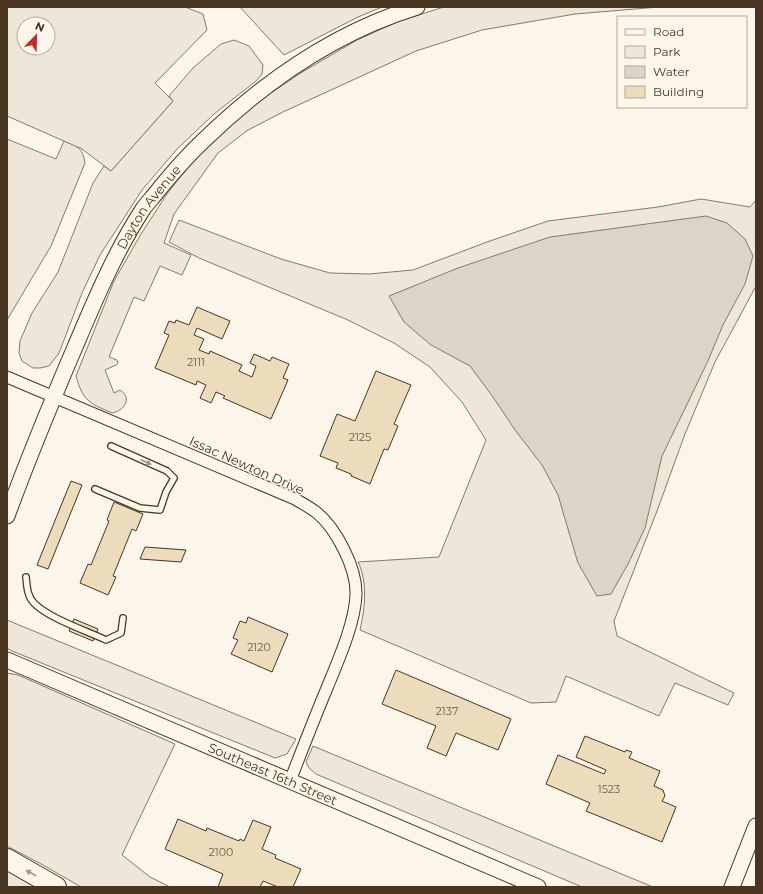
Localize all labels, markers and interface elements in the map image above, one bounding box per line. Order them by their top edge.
north arrow [16,16,56,56]
legend [617,16,747,108]
text: N [33,19,47,35]
text: Road [653,24,684,39]
text: Park [653,44,681,59]
text: Water [653,64,690,79]
text: Building [653,84,704,99]
street label: Dayton Avenue [113,162,184,252]
house number: 2111 [187,355,205,369]
house number: 2125 [349,430,371,444]
street label: Issac Newton Drive [187,432,307,498]
one-way arrow [141,459,152,465]
house number: 2120 [247,640,271,654]
house number: 2137 [436,704,458,718]
street label: Southeast 16th Street [206,739,340,808]
house number: 1523 [598,782,620,796]
house number: 2100 [209,845,233,859]
one-way arrow [25,870,37,877]

